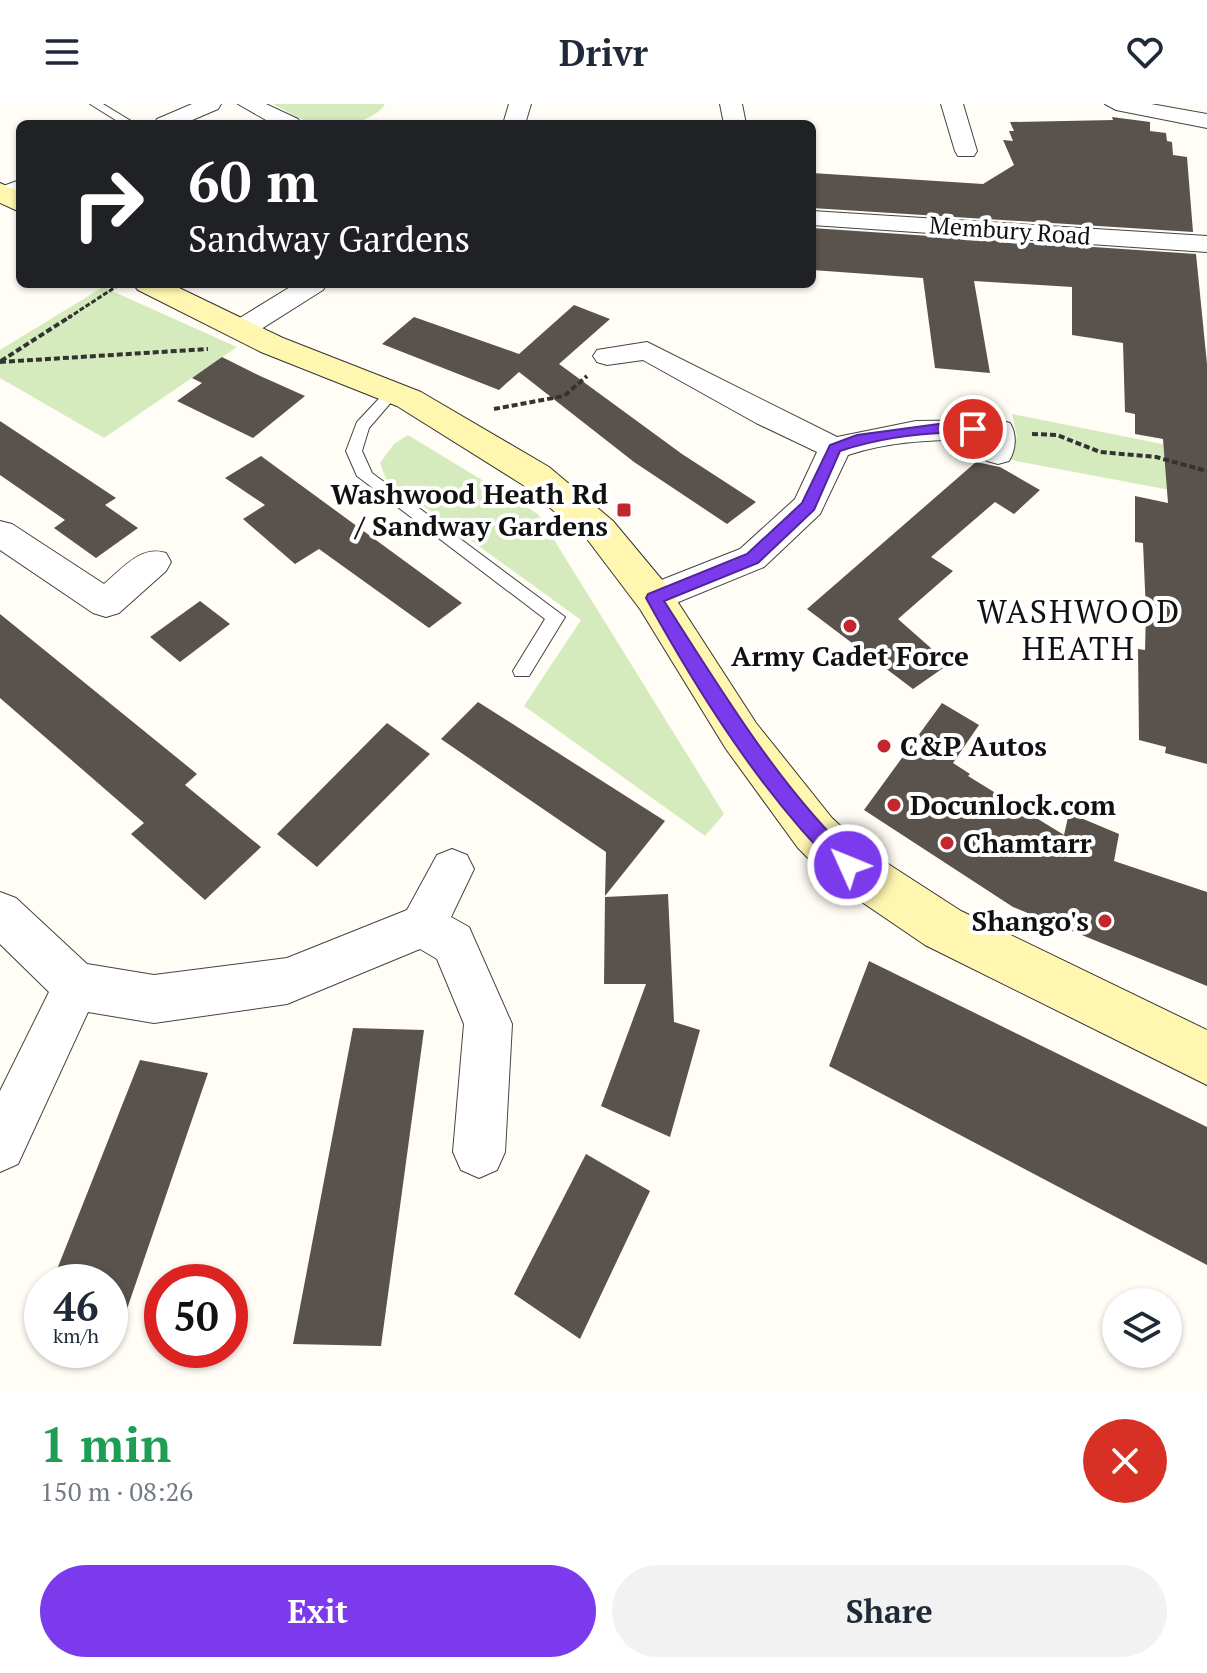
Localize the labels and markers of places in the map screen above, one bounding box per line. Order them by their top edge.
pin [939,395,1007,463]
place label: Washwood Heath Rd / Sandway Gardens [331,475,608,544]
marker: Washwood Heath Rd / Sandway Gardens [615,501,633,519]
marker: Army Cadet Force [841,617,859,635]
place label: Army Cadet Force [731,637,969,674]
place label: C&P Autos [900,727,1047,764]
marker: C&P Autos [875,737,893,755]
place label: Docunlock.com [910,786,1116,823]
marker: Docunlock.com [885,796,903,814]
place label: Chamtarr [963,824,1092,861]
marker: Chamtarr [938,834,956,852]
place label: Shango's [972,902,1089,939]
marker: Shango's [1096,912,1114,930]

